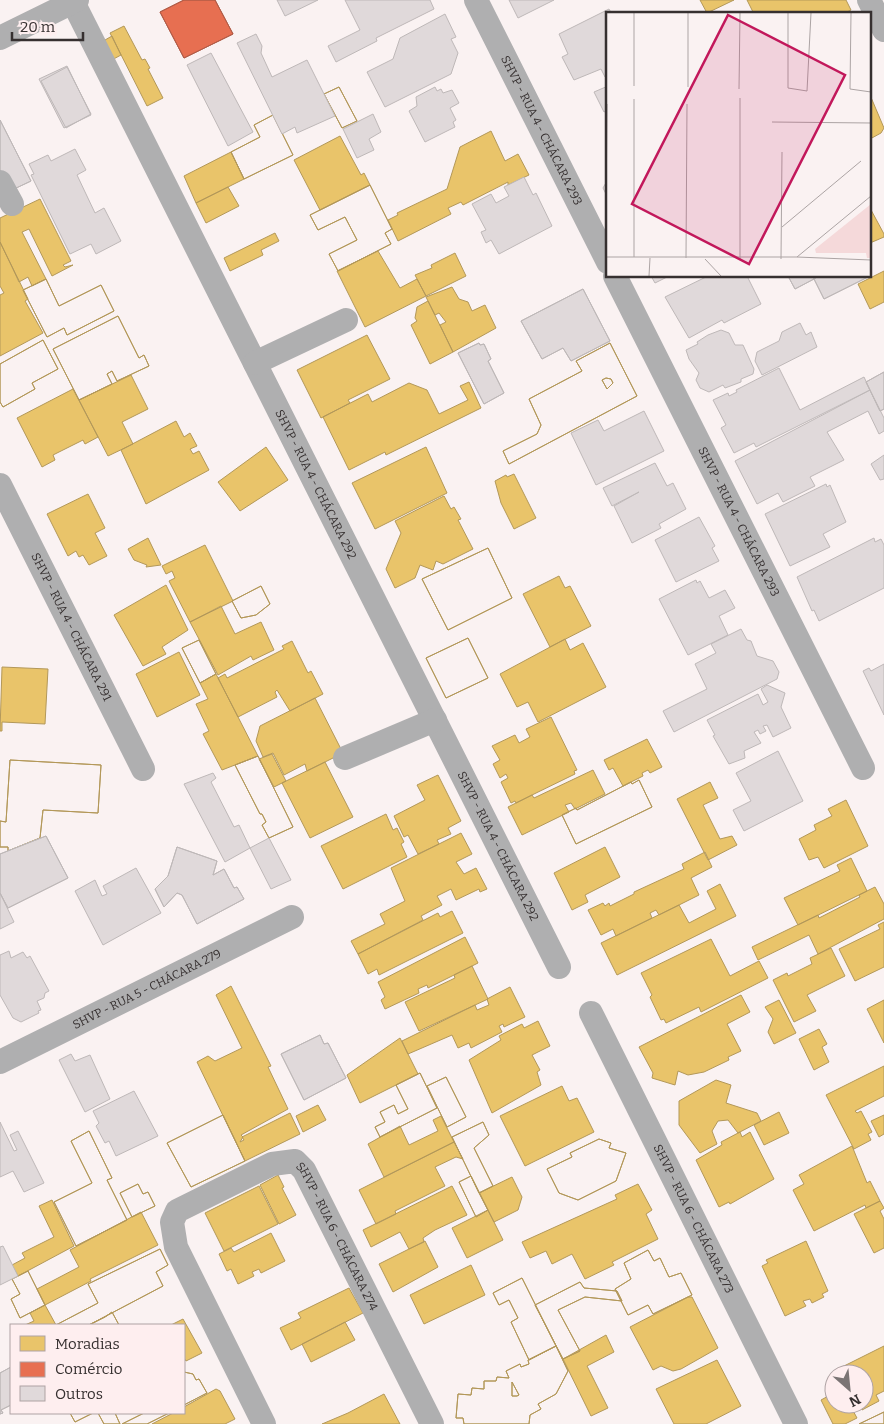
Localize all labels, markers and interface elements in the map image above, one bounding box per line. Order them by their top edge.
scale bar [12,10,84,42]
inset map [606,12,872,278]
text: 20 m [20,18,56,36]
street label: SHVP - RUA 4 - CHÁCARA 293 [498,53,585,208]
street label: SHVP - RUA 4 - CHÁCARA 292 [272,407,359,561]
street label: SHVP - RUA 4 - CHÁCARA 293 [695,444,782,599]
street label: SHVP - RUA 4 - CHÁCARA 291 [28,551,115,703]
street label: SHVP - RUA 4 - CHÁCARA 292 [455,769,542,923]
street label: SHVP - RUA 5 - CHÁCARA 279 [70,946,223,1032]
street label: SHVP - RUA 6 - CHÁCARA 273 [651,1142,737,1296]
street label: SHVP - RUA 6 - CHÁCARA 274 [293,1159,381,1313]
legend [10,1324,185,1414]
text: Moradias [55,1335,120,1353]
text: Comércio [55,1360,122,1378]
north arrow [824,1364,874,1414]
text: Outros [55,1385,103,1403]
text: N [846,1390,863,1410]

